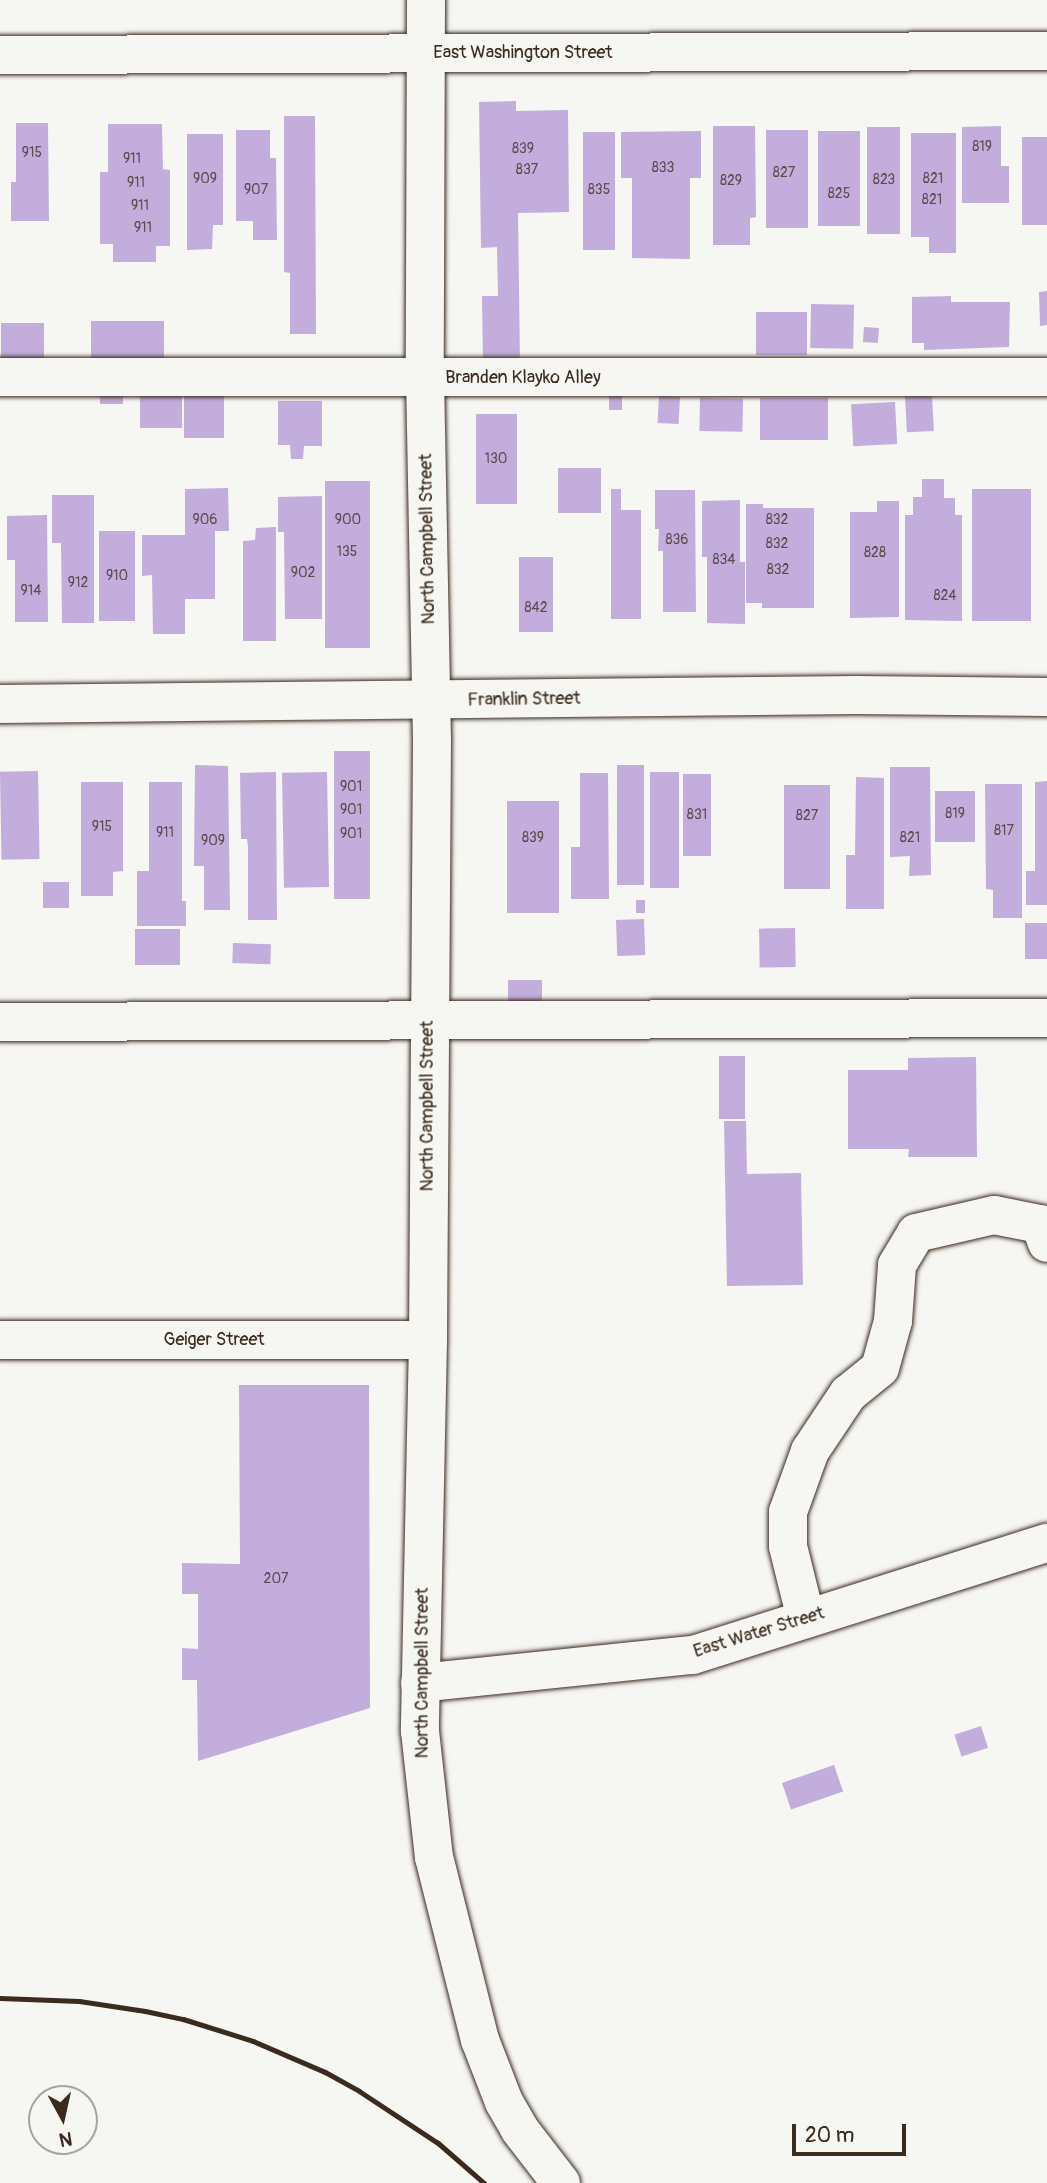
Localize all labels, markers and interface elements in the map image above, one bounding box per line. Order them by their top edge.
street label: East Washington Street [433,42,613,64]
house number: 819 [972,139,992,155]
house number: 839 [512,141,534,157]
house number: 915 [22,145,42,161]
house number: 911 [123,151,141,167]
house number: 833 [652,160,674,176]
house number: 837 [516,162,538,178]
house number: 827 [773,165,795,181]
house number: 909 [193,171,217,187]
house number: 821 [923,171,943,187]
house number: 823 [873,172,895,188]
house number: 829 [720,173,742,189]
house number: 911 [127,175,145,191]
house number: 907 [244,182,268,198]
house number: 835 [588,182,610,198]
house number: 825 [828,186,850,202]
house number: 821 [922,192,942,208]
house number: 911 [131,198,149,214]
house number: 911 [134,220,152,236]
street label: Branden Klayko Alley [445,367,601,389]
house number: 130 [485,451,507,467]
street label: North Campbell Street [416,453,440,625]
house number: 906 [193,512,217,528]
house number: 900 [335,512,361,528]
house number: 832 [766,512,788,528]
house number: 836 [665,532,689,548]
house number: 832 [766,536,788,552]
house number: 135 [337,544,357,560]
house number: 828 [864,545,886,561]
house number: 834 [713,552,735,568]
house number: 832 [767,562,789,578]
house number: 902 [291,565,315,581]
house number: 910 [106,568,128,584]
house number: 912 [68,575,88,591]
house number: 914 [21,583,41,599]
house number: 824 [933,588,957,604]
house number: 842 [524,600,548,616]
street label: Franklin Street [467,688,581,712]
house number: 901 [340,779,362,795]
house number: 901 [340,802,362,818]
house number: 819 [945,806,965,822]
house number: 831 [687,807,707,823]
house number: 827 [796,808,818,824]
house number: 915 [92,819,112,835]
house number: 817 [994,823,1014,839]
house number: 911 [156,825,174,841]
house number: 901 [340,826,362,842]
house number: 839 [522,830,544,846]
house number: 821 [900,830,920,846]
house number: 909 [201,833,225,849]
street label: North Campbell Street [417,1021,439,1191]
street label: Geiger Street [163,1329,265,1351]
house number: 207 [264,1571,288,1587]
street label: North Campbell Street [412,1588,434,1758]
street label: East Water Street [691,1603,827,1663]
north arrow [28,2085,98,2155]
scale bar [795,2110,909,2154]
text: 20 m [805,2122,854,2149]
text: N [58,2126,74,2152]

